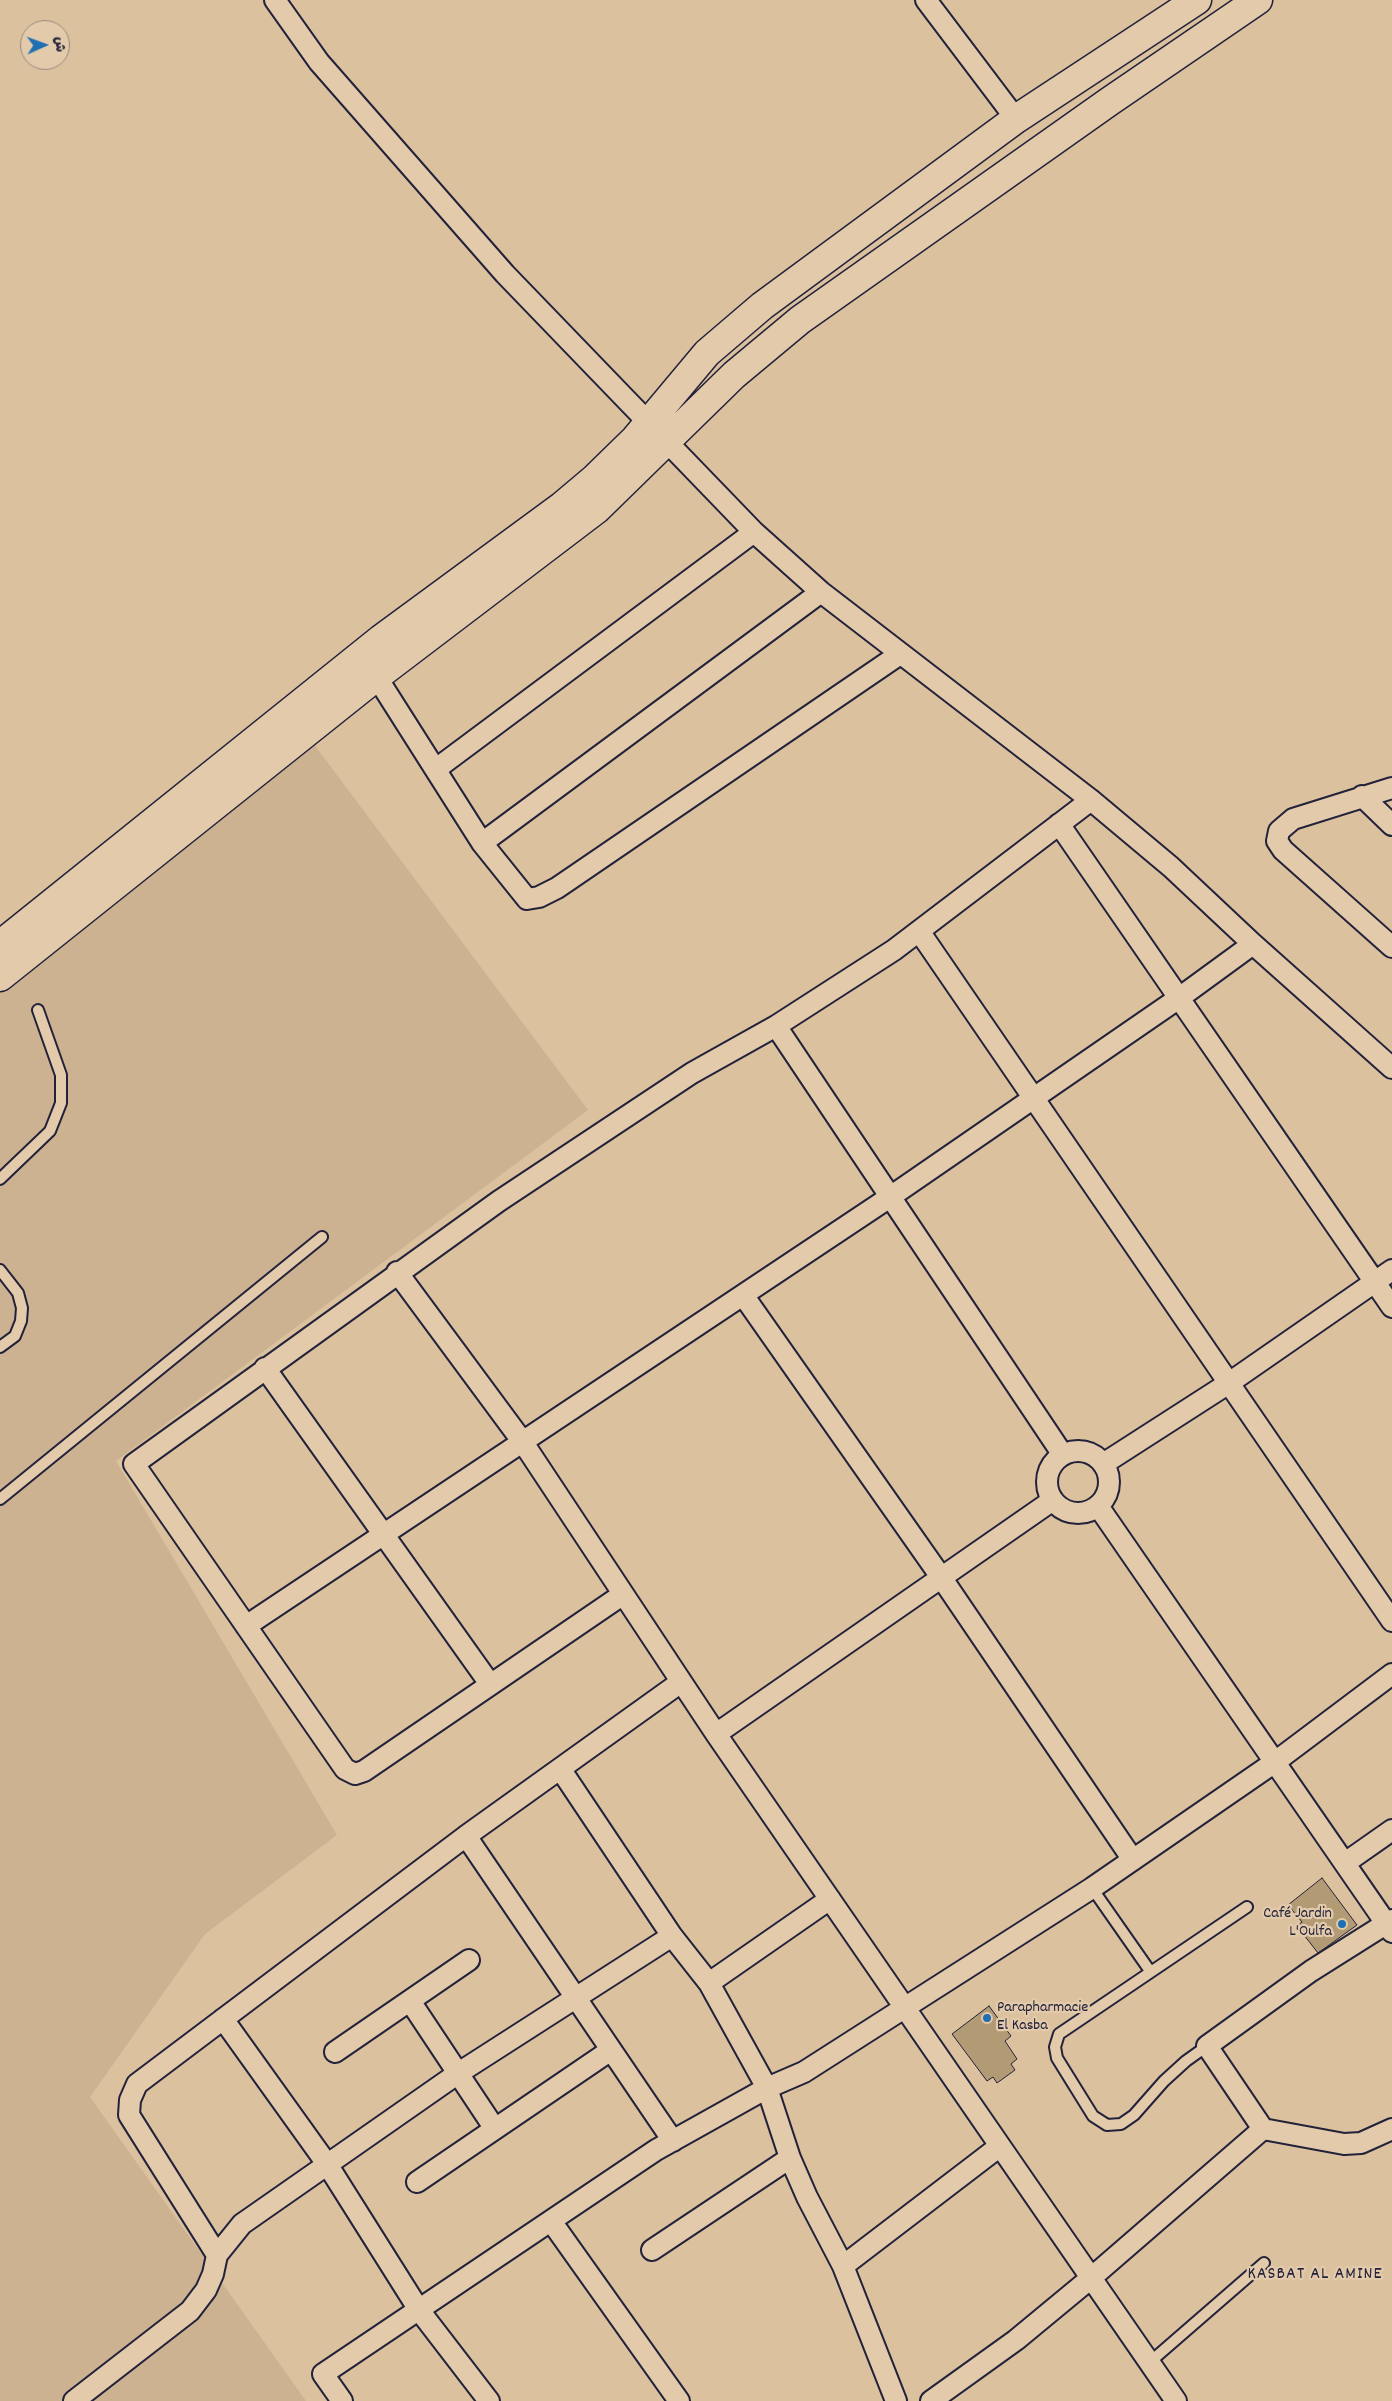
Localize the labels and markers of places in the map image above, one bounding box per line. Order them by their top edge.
place label: Café Jardin L'Oulfa [1263,1905,1332,1943]
marker: Café Jardin L'Oulfa [1336,1918,1348,1930]
place label: Parapharmacie El Kasba [997,1999,1088,2037]
marker: Parapharmacie El Kasba [981,2012,993,2024]

